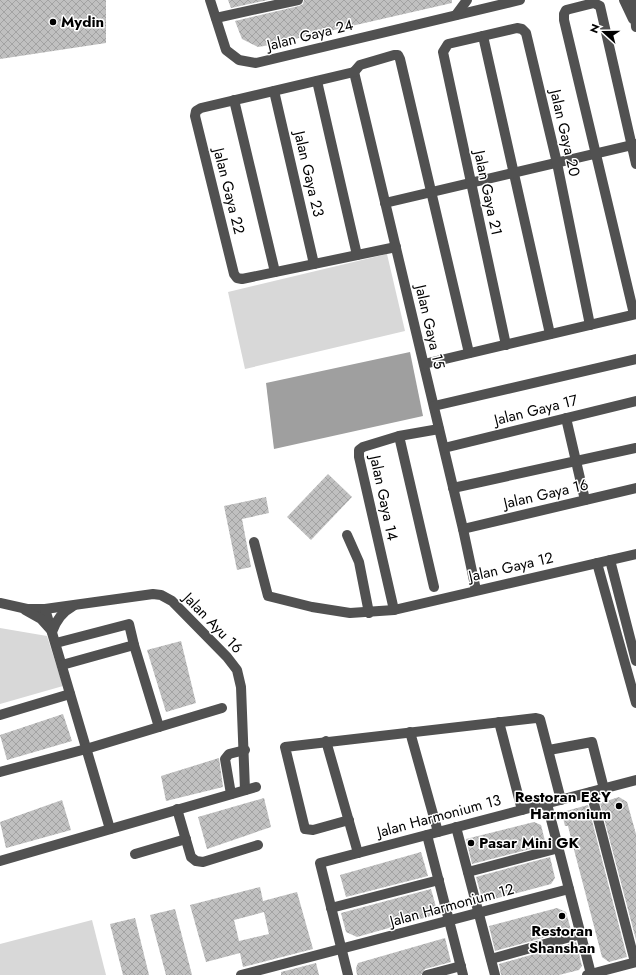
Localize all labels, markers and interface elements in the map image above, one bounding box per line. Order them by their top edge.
place label: Mydin [61,11,104,33]
north arrow [584,12,624,52]
street label: Jalan Gaya 24 [263,14,356,57]
marker: Mydin [48,17,58,27]
text: N [586,21,604,35]
street label: Jalan Gaya 20 [544,85,586,179]
street label: Jalan Gaya 23 [288,127,330,219]
street label: Jalan Gaya 22 [207,144,250,236]
street label: Jalan Gaya 21 [468,147,508,237]
street label: Jalan Gaya 15 [409,281,450,371]
street label: Jalan Gaya 17 [490,389,580,432]
street label: Jalan Gaya 14 [364,451,404,543]
street label: Jalan Gaya 16 [500,474,591,515]
street label: Jalan Gaya 12 [465,547,555,588]
street label: Jalan Ayu 16 [177,586,248,658]
place label: Restoran E&Y Harmonium [515,786,611,825]
street label: Jalan Harmonium 13 [373,789,503,844]
marker: Restoran E&Y Harmonium [614,801,624,811]
place label: Pasar Mini GK [479,832,580,854]
marker: Pasar Mini GK [466,838,476,848]
street label: Jalan Harmonium 12 [385,878,517,933]
marker: Restoran Shanshan [557,911,567,921]
place label: Restoran Shanshan [529,920,595,959]

